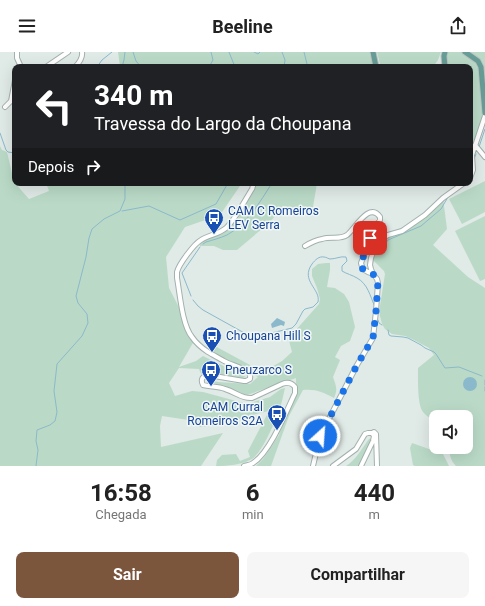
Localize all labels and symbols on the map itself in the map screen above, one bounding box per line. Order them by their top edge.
place label: CAM C Romeiros LEV Serra [228,204,319,232]
bus stop icon: CAM C Romeiros LEV Serra [203,207,225,235]
pin [353,221,387,255]
bus stop icon: Choupana Hill S [201,325,223,353]
place label: Choupana Hill S [226,329,311,343]
bus stop icon: Pneuzarco S [200,359,222,387]
place label: Pneuzarco S [225,363,292,377]
place label: CAM Curral Romeiros S2A [187,400,263,428]
bus stop icon: CAM Curral Romeiros S2A [266,403,288,431]
position arrow [299,415,341,457]

